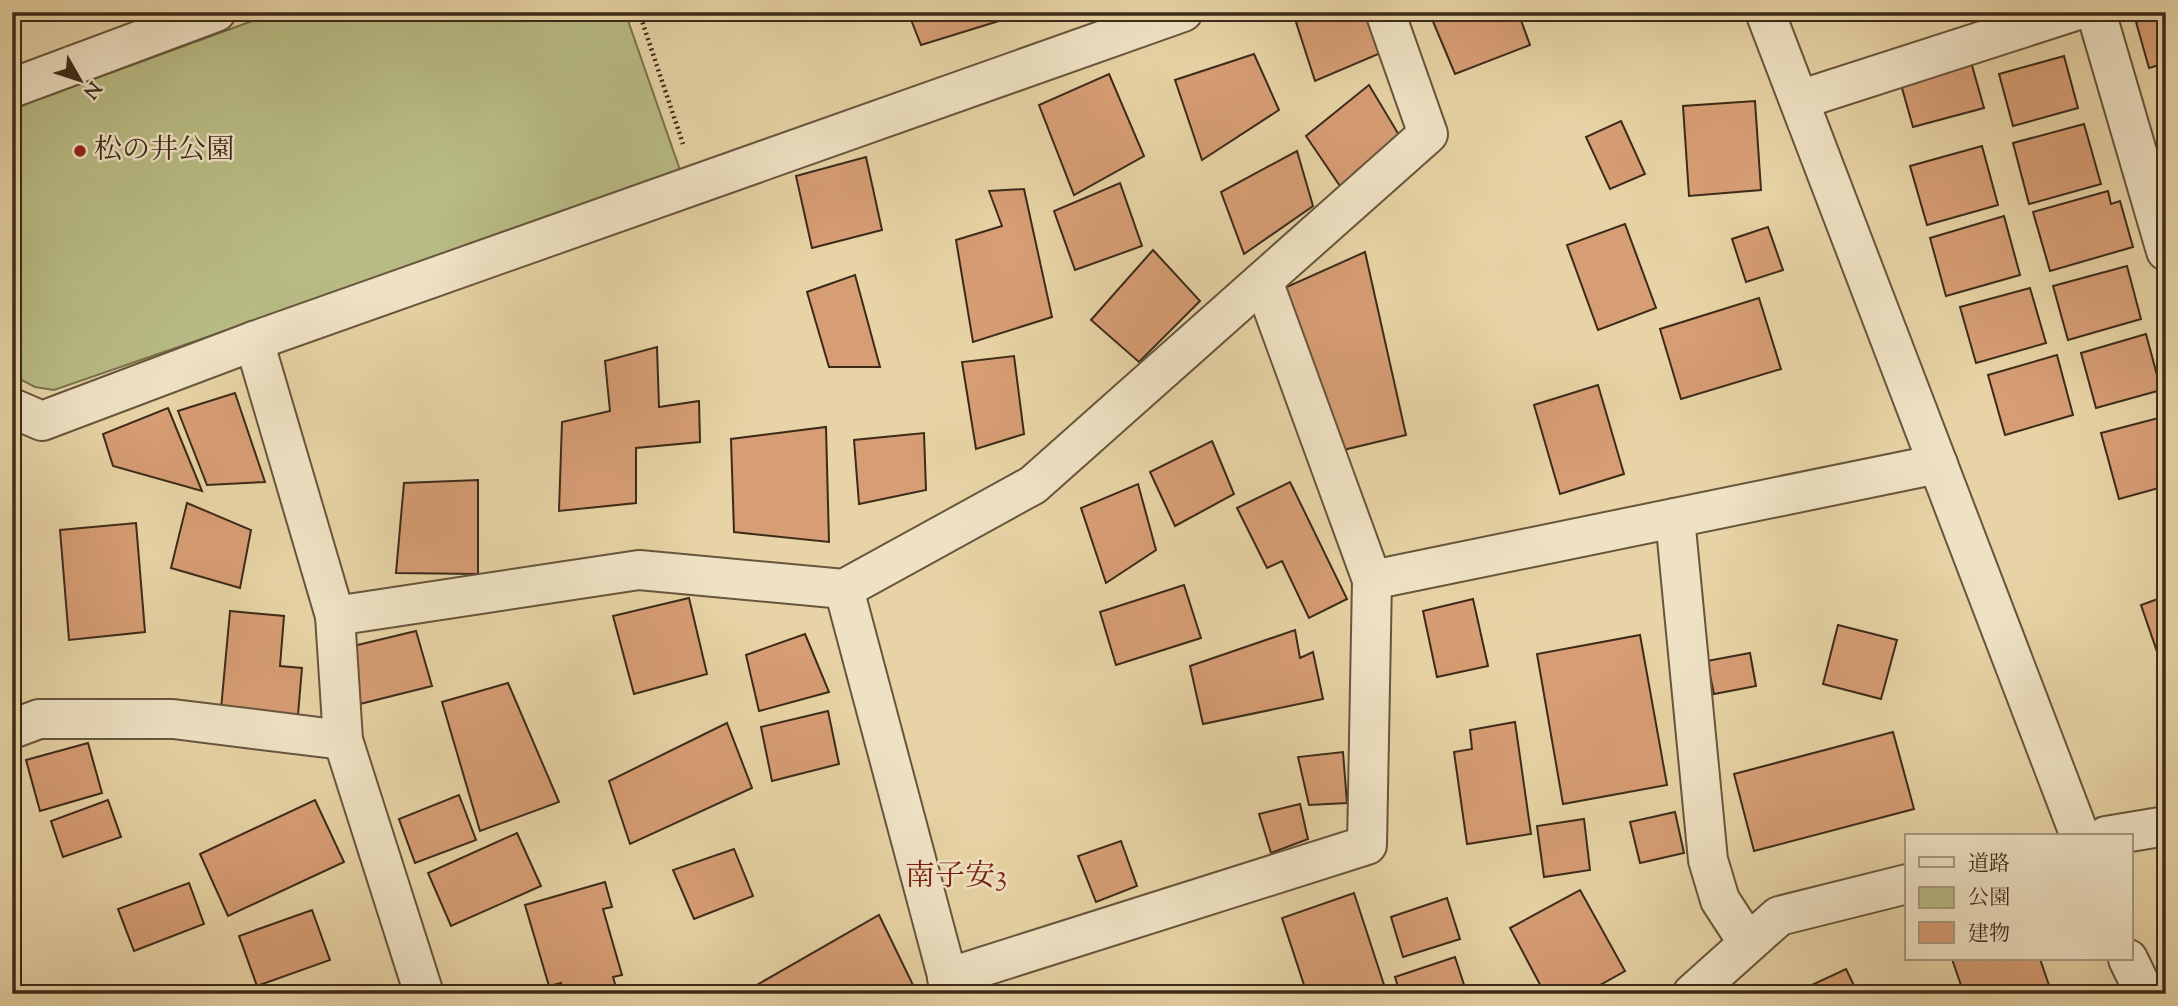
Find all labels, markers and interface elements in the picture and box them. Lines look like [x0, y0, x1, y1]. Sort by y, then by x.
north arrow [46, 46, 116, 116]
text: N [76, 75, 107, 104]
place label: 松の井公園 [94, 131, 234, 171]
marker: 松の井公園 [72, 143, 88, 159]
legend [1905, 834, 2132, 960]
text: 道路 [1968, 850, 2010, 880]
district label: 南子安3 [905, 856, 1007, 899]
text: 公園 [1968, 884, 2010, 914]
text: 建物 [1968, 920, 2010, 950]

